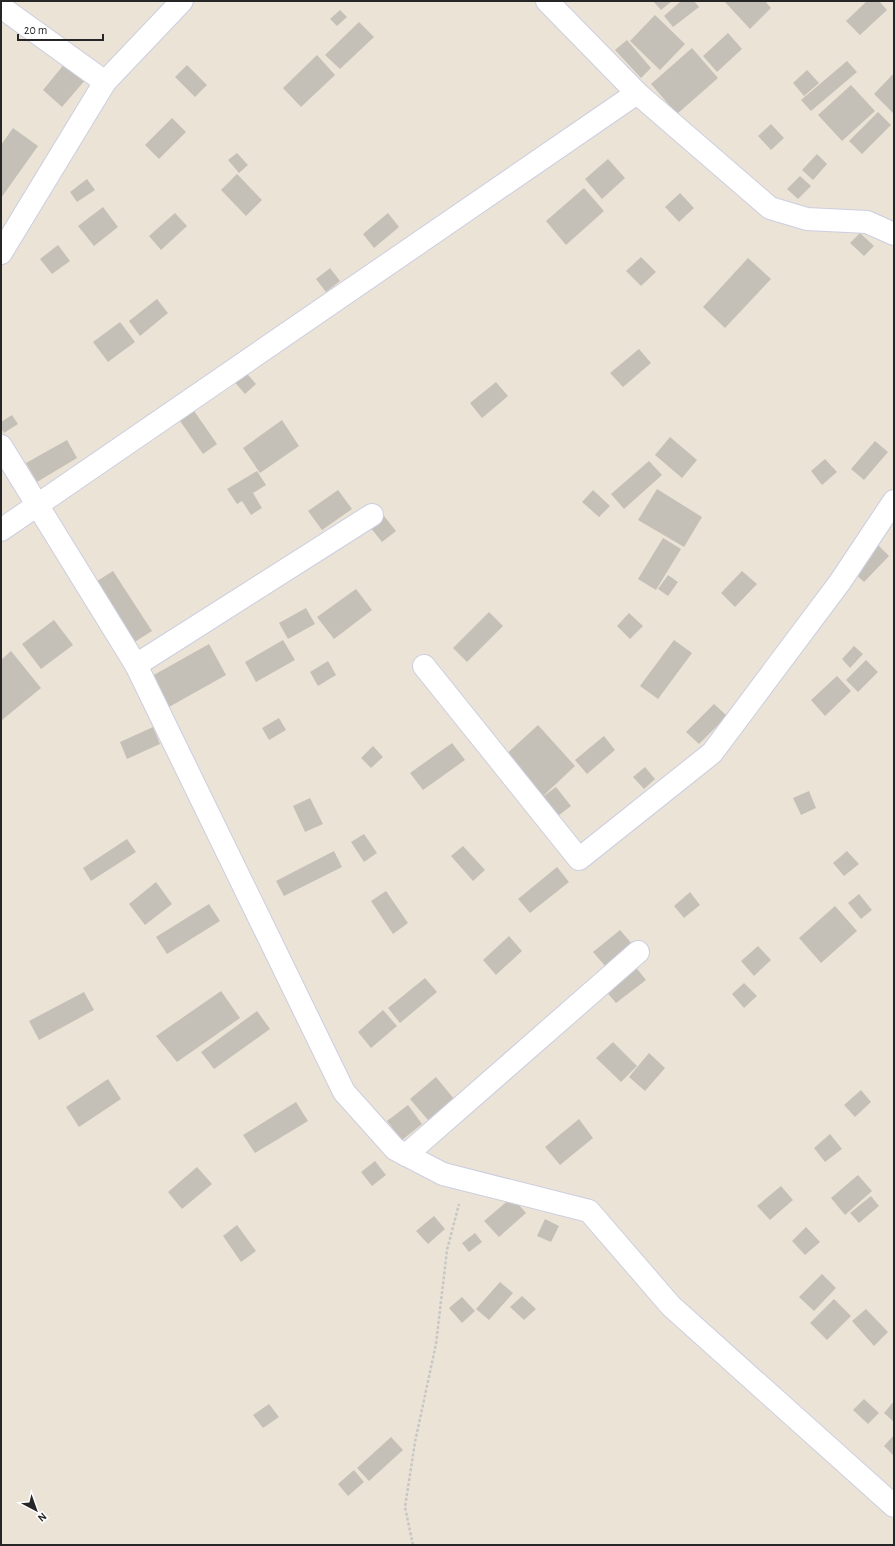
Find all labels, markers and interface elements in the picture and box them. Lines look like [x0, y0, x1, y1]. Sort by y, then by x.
scale bar [18, 16, 103, 42]
text: 20 m [24, 24, 47, 36]
north arrow [16, 1490, 56, 1530]
text: N [36, 1511, 49, 1524]

